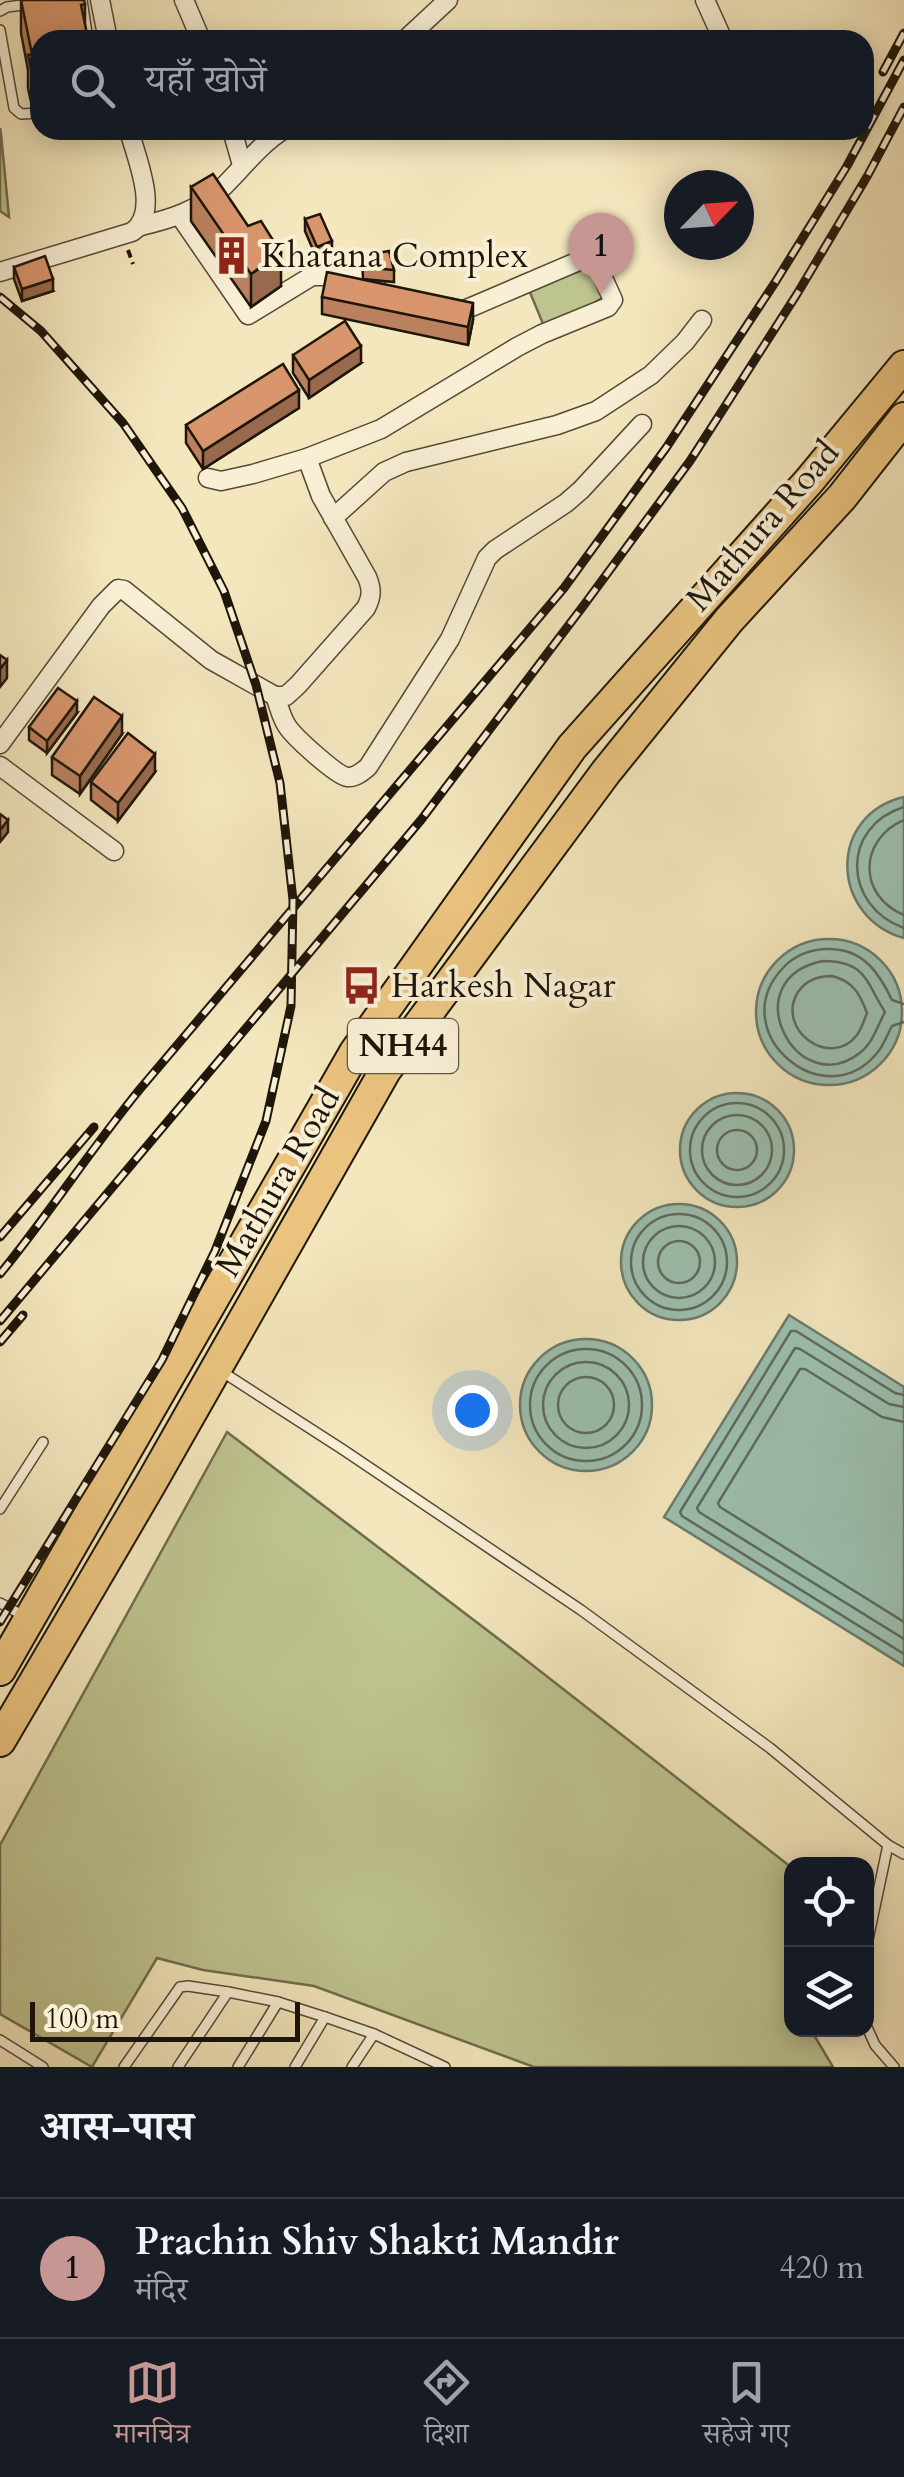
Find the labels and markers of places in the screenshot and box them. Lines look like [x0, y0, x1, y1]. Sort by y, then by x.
pin: 1 [568, 212, 634, 295]
place label: Khatana Complex [261, 232, 528, 280]
building icon: Khatana Complex [210, 235, 252, 277]
place label: Harkesh Nagar [391, 962, 616, 1010]
bus stop icon: Harkesh Nagar [340, 965, 382, 1007]

